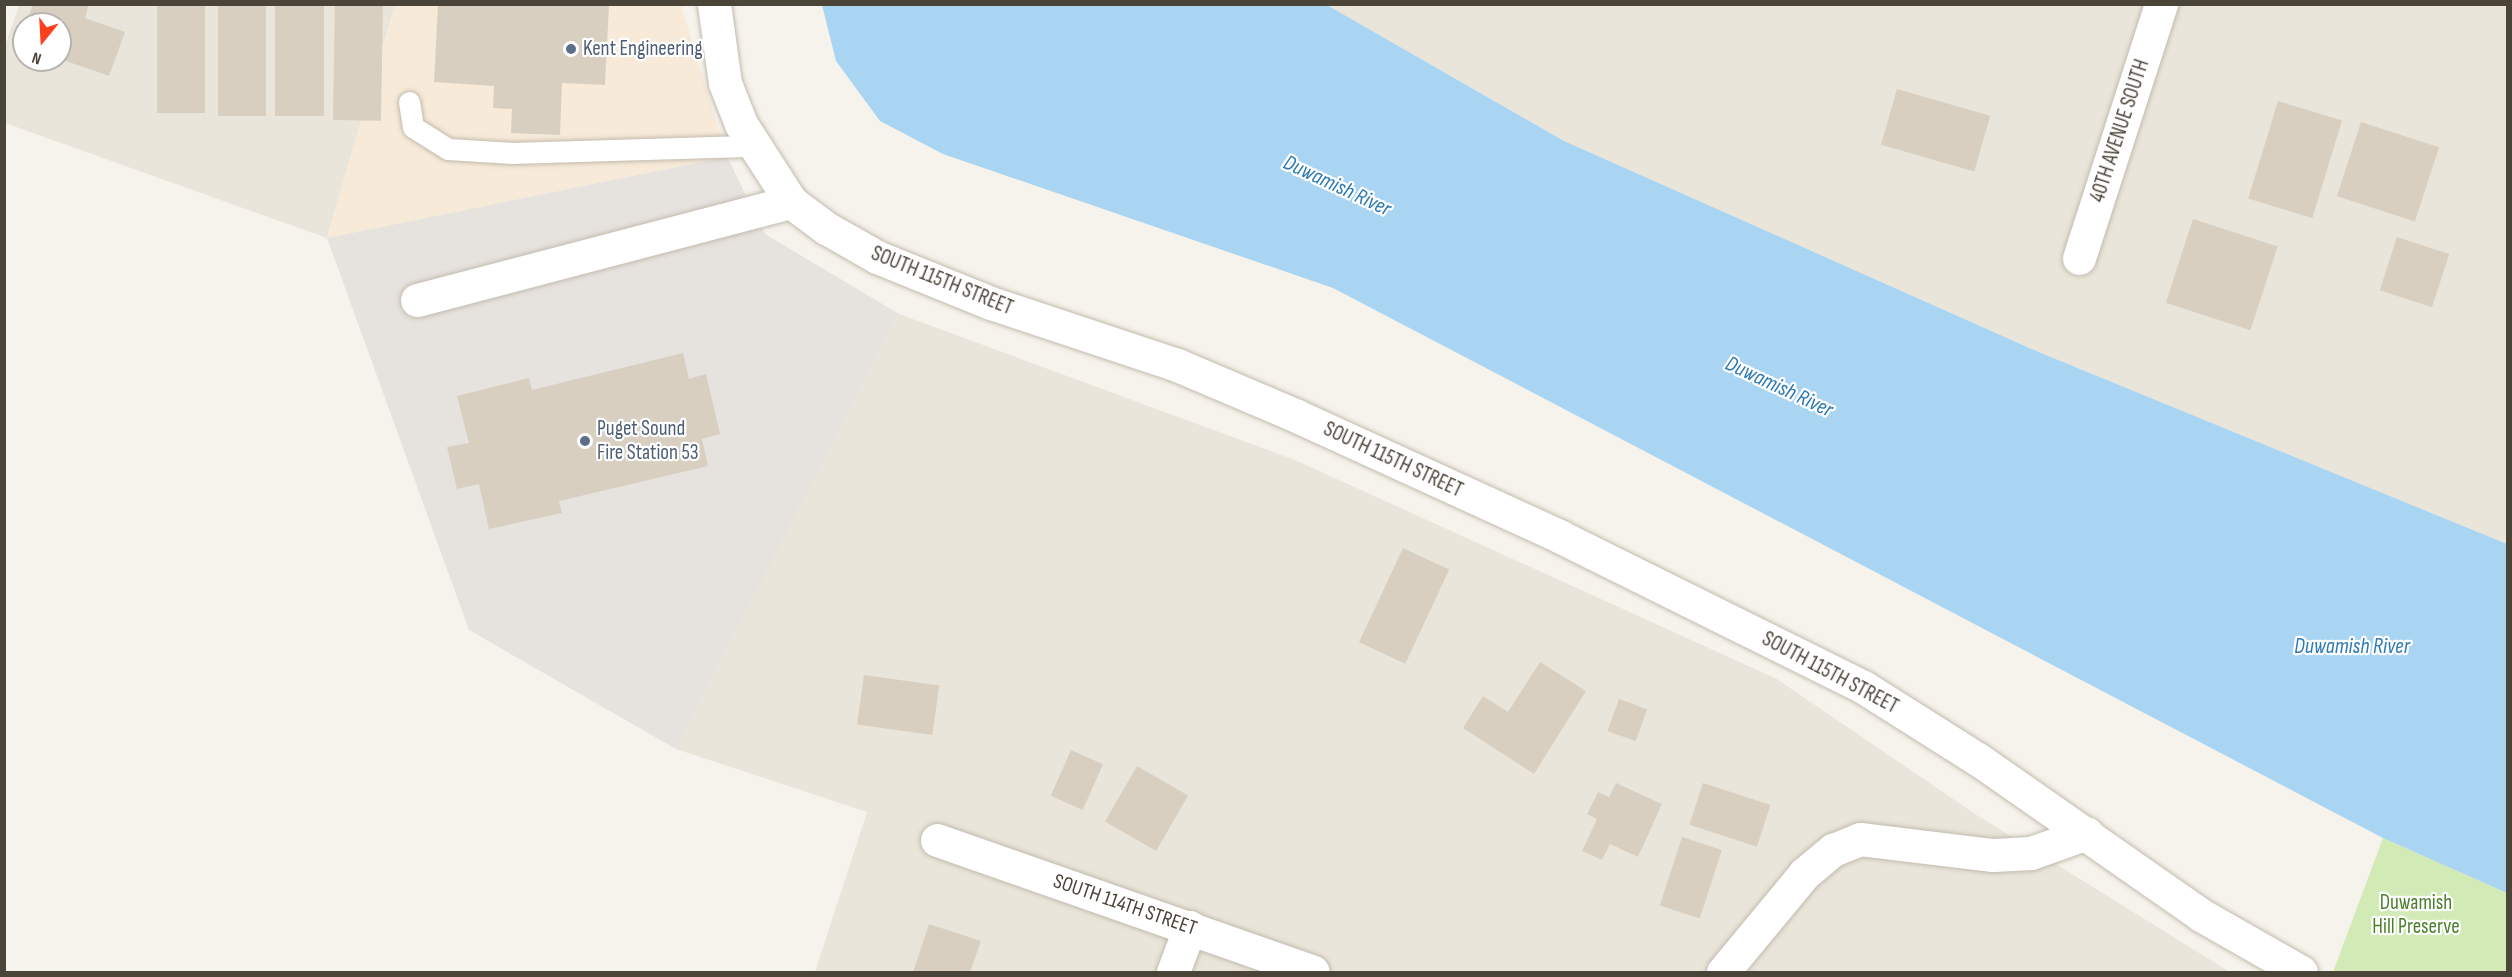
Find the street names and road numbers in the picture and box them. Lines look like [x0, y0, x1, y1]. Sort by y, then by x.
street label: 40TH AVENUE SOUTH [2085, 56, 2155, 206]
street label: SOUTH 115TH STREET [867, 241, 1017, 321]
street label: SOUTH 115TH STREET [1319, 417, 1467, 503]
street label: SOUTH 115TH STREET [1758, 626, 1902, 720]
street label: SOUTH 114TH STREET [1050, 869, 1200, 941]

